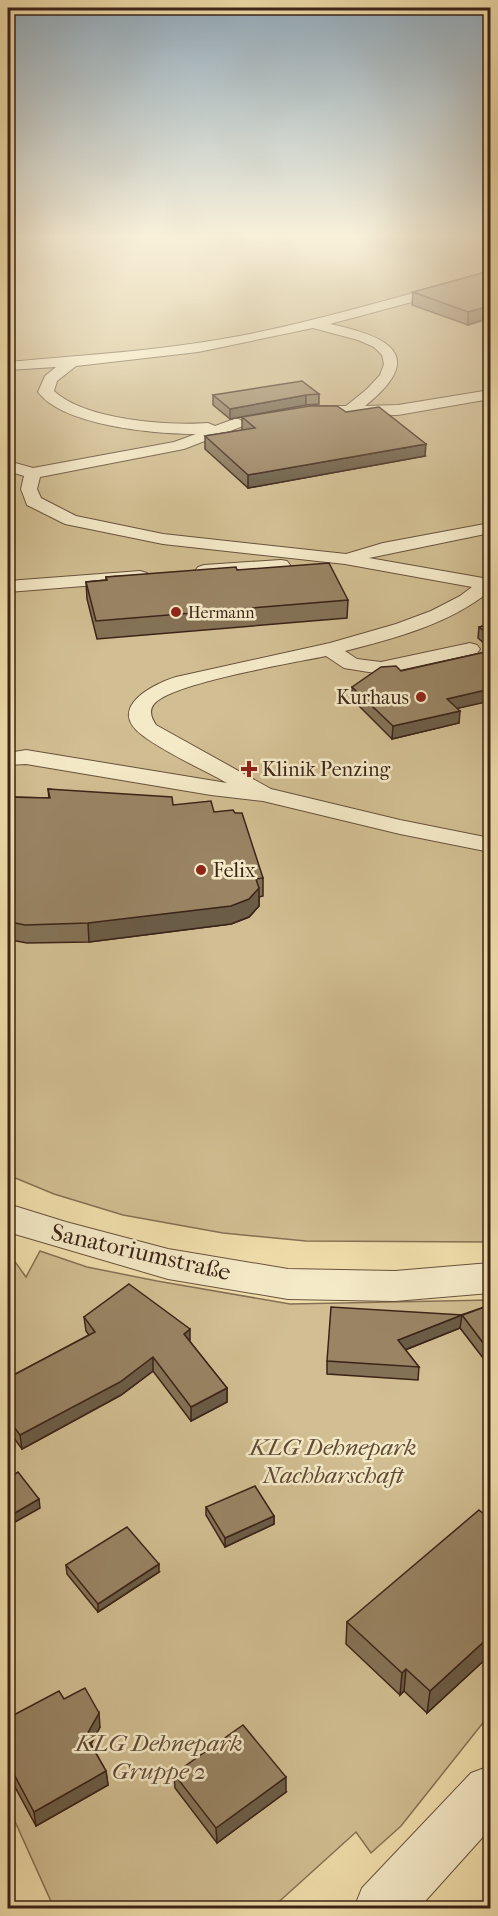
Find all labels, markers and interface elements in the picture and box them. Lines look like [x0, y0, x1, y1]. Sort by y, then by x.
place label: Hermann [188, 603, 255, 622]
marker: Hermann [169, 605, 183, 619]
place label: Kurhaus [336, 686, 409, 709]
marker: Kurhaus [414, 690, 428, 704]
place label: Klinik Penzing [262, 758, 391, 781]
marker: Klinik Penzing [240, 760, 258, 778]
place label: Felix [213, 859, 256, 882]
marker: Felix [194, 863, 208, 877]
street label: Sanatoriumstraße [48, 1218, 234, 1286]
park label: KLG Dehnepark Nachbarschaft [247, 1433, 417, 1489]
park label: KLG Dehnepark Gruppe 2 [73, 1729, 243, 1785]

